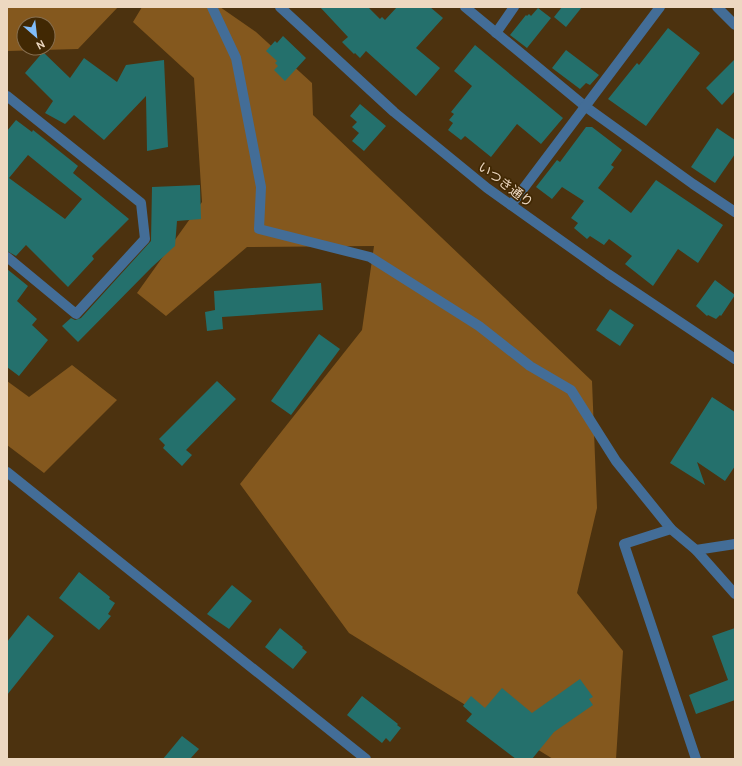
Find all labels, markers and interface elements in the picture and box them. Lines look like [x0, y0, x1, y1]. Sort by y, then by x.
north arrow [16, 16, 56, 56]
text: N [33, 36, 47, 52]
street label: いつき通り [474, 160, 536, 212]

